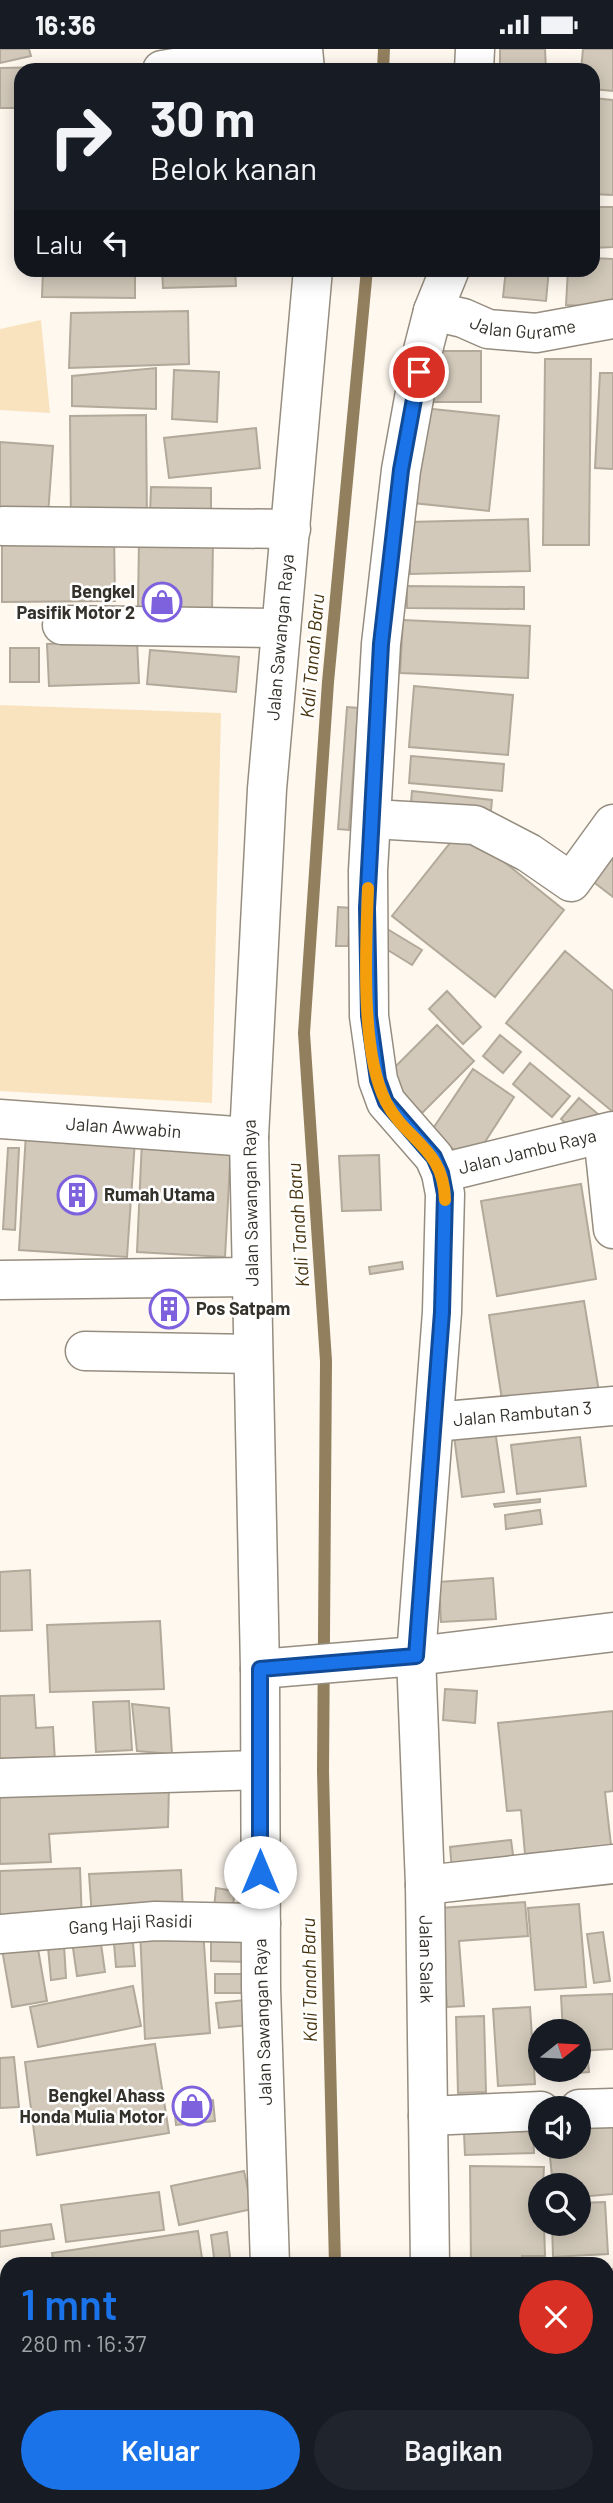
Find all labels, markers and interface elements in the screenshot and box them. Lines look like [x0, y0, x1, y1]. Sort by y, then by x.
text: 16:36 [35, 9, 96, 40]
text: 30 m [150, 88, 255, 147]
icon: right [35, 91, 126, 182]
text: Belok kanan [150, 148, 317, 186]
icon: left [97, 224, 135, 262]
text: Lalu [35, 228, 83, 259]
street label: Jalan Gurame [467, 311, 577, 343]
pin [389, 342, 449, 402]
icon: arrive [400, 353, 438, 391]
street label: Jalan Sawangan Raya [261, 553, 298, 721]
place label: Bengkel Pasifik Motor 2 [17, 580, 135, 623]
shop icon: Bengkel Pasifik Motor 2 [141, 581, 183, 623]
water label: Kali Tanah Baru [295, 593, 328, 719]
street label: Jalan Awwabin [65, 1112, 182, 1142]
street label: Jalan Sawangan Raya [238, 1119, 262, 1287]
street label: Jalan Jambu Raya [456, 1123, 598, 1178]
water label: Kali Tanah Baru [282, 1162, 313, 1288]
building icon: Rumah Utama [56, 1174, 98, 1216]
place label: Rumah Utama [104, 1183, 215, 1205]
building icon: Pos Satpam [148, 1288, 190, 1330]
place label: Pos Satpam [196, 1297, 290, 1319]
street label: Jalan Rambutan 3 [452, 1396, 593, 1430]
position arrow [223, 1835, 297, 1909]
street label: Gang Haji Rasidi [67, 1909, 193, 1938]
street label: Jalan Salak [415, 1915, 439, 2004]
water label: Kali Tanah Baru [296, 1917, 321, 2043]
street label: Jalan Sawangan Raya [248, 1938, 276, 2106]
north arrow [528, 2019, 592, 2083]
map controls [528, 2019, 591, 2236]
place label: Bengkel Ahass Honda Mulia Motor [20, 2084, 165, 2127]
shop icon: Bengkel Ahass Honda Mulia Motor [171, 2085, 213, 2127]
button: sound [528, 2096, 591, 2159]
button: search [528, 2173, 591, 2236]
text: 1 mnt [21, 2278, 118, 2328]
button: close [519, 2280, 593, 2354]
text: 280 m · 16:37 [21, 2329, 146, 2357]
button: Keluar [21, 2410, 300, 2490]
button: Bagikan [314, 2410, 593, 2490]

